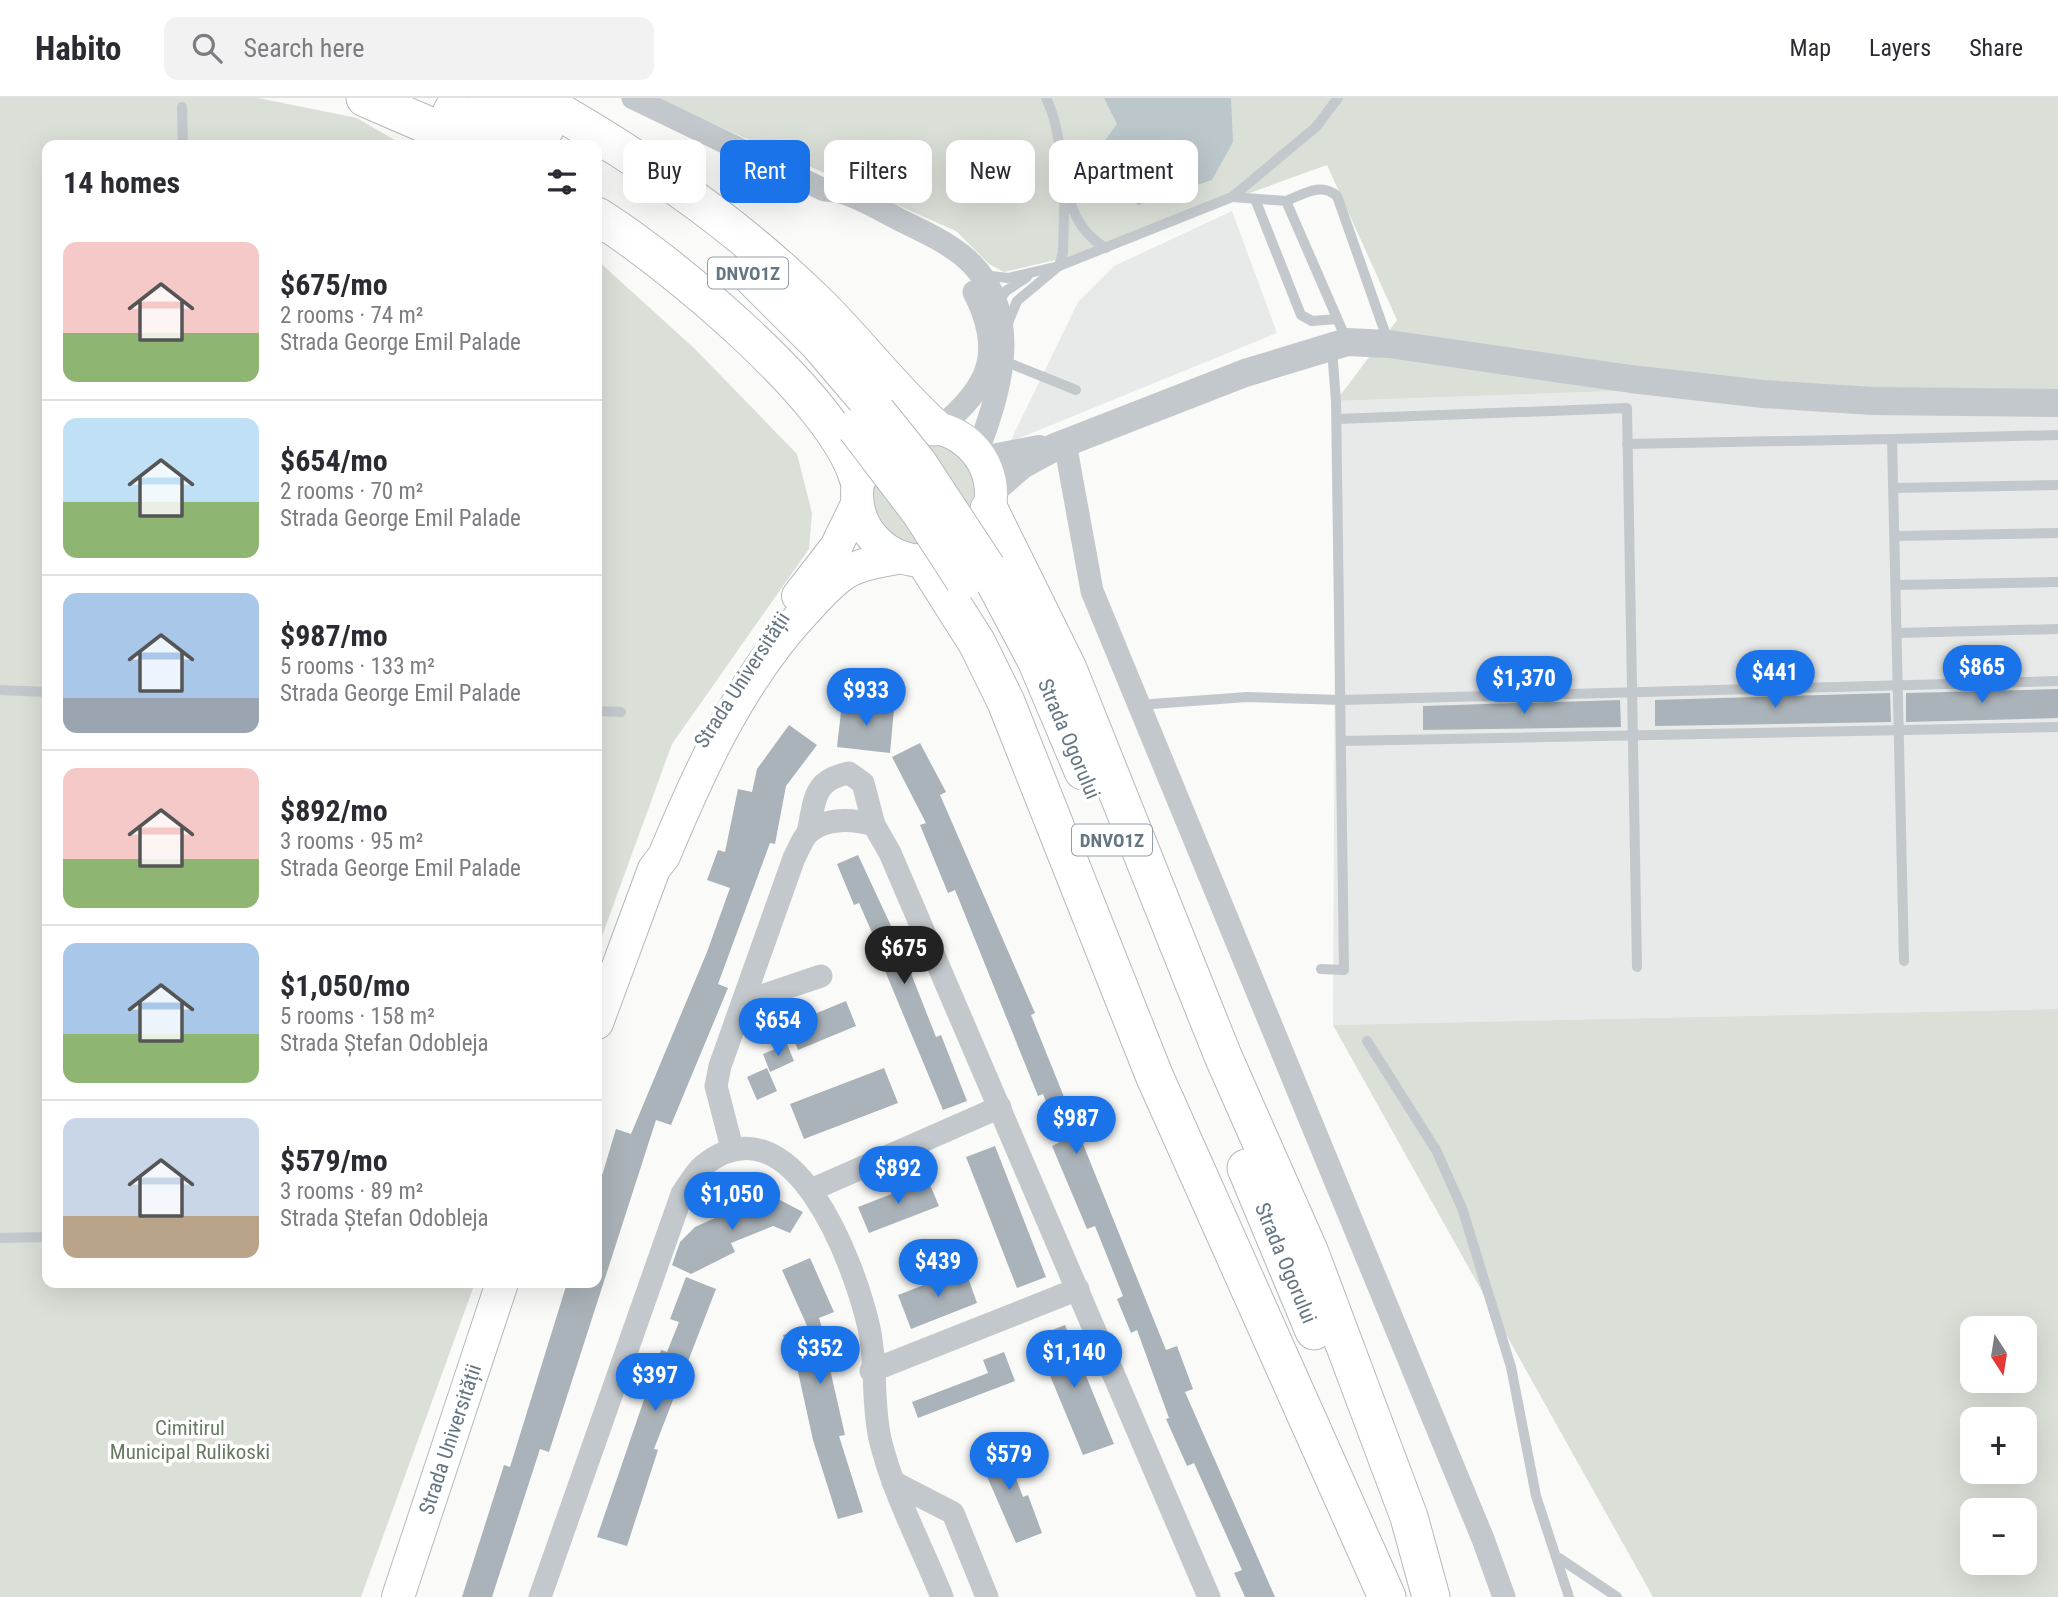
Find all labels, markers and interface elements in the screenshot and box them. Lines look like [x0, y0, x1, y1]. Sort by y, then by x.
search box [164, 17, 654, 80]
text: Habito [35, 29, 122, 68]
icon: search [188, 29, 226, 67]
text: Search here [244, 33, 364, 63]
text: Map [1790, 34, 1831, 62]
text: Layers [1869, 34, 1931, 62]
text: Share [1969, 34, 2023, 62]
chip: Buy [623, 140, 706, 203]
chip: Rent [720, 140, 810, 203]
chip: Filters [824, 140, 932, 203]
chip: New [946, 140, 1035, 203]
chip: Apartment [1049, 140, 1198, 203]
icon: filters [543, 163, 581, 201]
text: 14 homes [63, 165, 180, 200]
road number: DNVO1Z [708, 258, 788, 288]
text: $675/mo [280, 267, 388, 302]
icon: home [119, 270, 203, 354]
text: 2 rooms · 74 m² [280, 302, 423, 329]
text: Strada George Emil Palade [280, 329, 521, 356]
text: $654/mo [280, 443, 388, 478]
icon: home [119, 446, 203, 530]
text: 2 rooms · 70 m² [280, 478, 423, 505]
text: Strada George Emil Palade [280, 505, 521, 532]
street label: Strada Universității [689, 608, 796, 753]
text: $987/mo [280, 618, 388, 653]
icon: home [119, 621, 203, 705]
pin: $865 [1941, 646, 2023, 705]
pin: $441 [1734, 650, 1816, 710]
text: 5 rooms · 133 m² [280, 653, 435, 680]
text: $865 [1959, 654, 2005, 681]
pin: $1,370 [1467, 656, 1581, 716]
text: $441 [1752, 659, 1798, 686]
text: $1,370 [1492, 665, 1556, 692]
pin: $933 [825, 668, 907, 728]
street label: Strada Ogorului [1033, 675, 1105, 803]
text: $933 [843, 677, 889, 704]
text: Strada George Emil Palade [280, 680, 521, 707]
text: $892/mo [280, 793, 388, 828]
icon: home [119, 796, 203, 880]
road number: DNVO1Z [1072, 824, 1152, 856]
text: 3 rooms · 95 m² [280, 828, 423, 855]
text: Strada George Emil Palade [280, 855, 521, 882]
pin: $675 [863, 926, 945, 986]
text: $675 [881, 935, 927, 962]
text: $1,050/mo [280, 968, 410, 1003]
icon: home [119, 971, 203, 1055]
pin: $654 [737, 998, 819, 1058]
text: 5 rooms · 158 m² [280, 1003, 435, 1030]
text: $654 [755, 1007, 801, 1034]
text: Strada Ștefan Odobleja [280, 1030, 489, 1057]
pin: $987 [1035, 1096, 1117, 1156]
text: $987 [1053, 1105, 1099, 1132]
text: $579/mo [280, 1143, 388, 1178]
icon: home [119, 1146, 203, 1230]
pin: $892 [857, 1146, 939, 1206]
text: $892 [875, 1155, 921, 1182]
pin: $1,050 [675, 1172, 789, 1232]
text: 3 rooms · 89 m² [280, 1178, 423, 1205]
text: $1,050 [700, 1181, 764, 1208]
street label: Strada Ogorului [1250, 1199, 1321, 1327]
text: Strada Ștefan Odobleja [280, 1205, 489, 1232]
pin: $439 [897, 1240, 979, 1299]
text: $439 [915, 1248, 961, 1275]
north arrow [1960, 1316, 2037, 1393]
map controls [1960, 1316, 2037, 1575]
pin: $352 [779, 1326, 861, 1386]
pin: $1,140 [1017, 1330, 1131, 1390]
text: $352 [797, 1335, 843, 1362]
text: $1,140 [1042, 1339, 1106, 1366]
pin: $397 [614, 1354, 696, 1413]
street label: Strada Universității [414, 1361, 486, 1518]
text: $397 [632, 1362, 678, 1389]
button: + [1960, 1407, 2037, 1484]
park label: Cimitirul Municipal Rulikoski [110, 1416, 270, 1464]
pin: $579 [968, 1432, 1050, 1492]
text: $579 [986, 1441, 1032, 1468]
button: − [1960, 1498, 2037, 1575]

